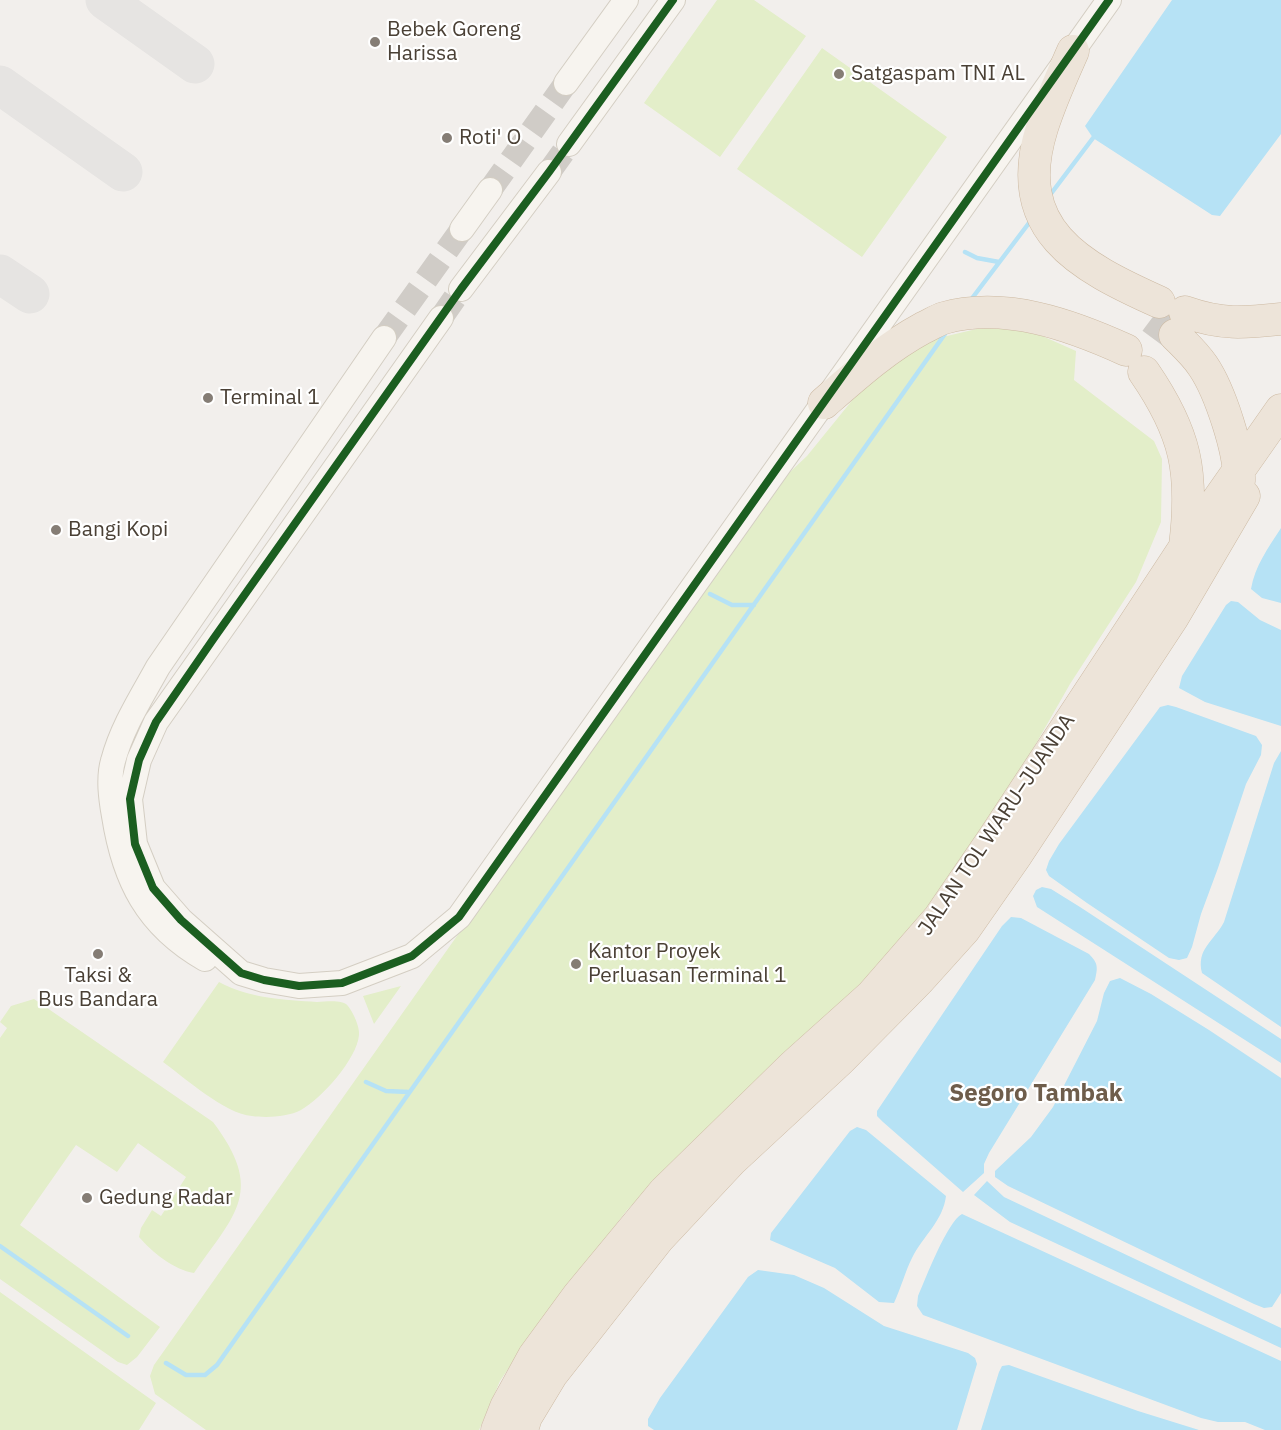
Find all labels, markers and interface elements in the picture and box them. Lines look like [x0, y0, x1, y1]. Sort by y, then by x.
place label: Bebek Goreng Harissa [387, 17, 520, 67]
marker: Bebek Goreng Harissa [368, 35, 382, 49]
place label: Satgaspam TNI AL [851, 61, 1025, 87]
marker: Satgaspam TNI AL [832, 67, 846, 81]
place label: Roti' O [459, 125, 521, 151]
marker: Roti' O [440, 131, 454, 145]
place label: Terminal 1 [220, 385, 320, 411]
marker: Terminal 1 [201, 391, 215, 405]
place label: Bangi Kopi [68, 517, 168, 543]
marker: Bangi Kopi [49, 523, 63, 537]
street label: JALAN TOL WARU–JUANDA [913, 709, 1081, 941]
place label: Kantor Proyek Perluasan Terminal 1 [588, 939, 787, 989]
marker: Taksi & Bus Bandara [91, 947, 105, 961]
marker: Kantor Proyek Perluasan Terminal 1 [569, 957, 583, 971]
place label: Taksi & Bus Bandara [38, 963, 158, 1013]
district label: Segoro Tambak [949, 1080, 1123, 1108]
place label: Gedung Radar [99, 1185, 233, 1211]
marker: Gedung Radar [80, 1191, 94, 1205]

